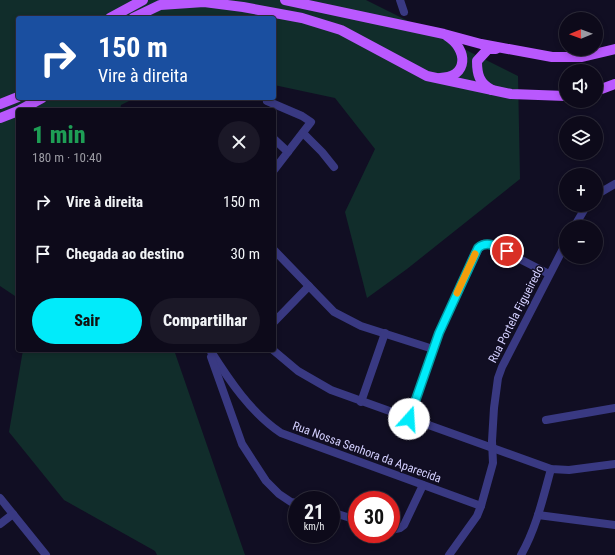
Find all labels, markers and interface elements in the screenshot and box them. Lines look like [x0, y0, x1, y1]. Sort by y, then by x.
north arrow [559, 12, 603, 56]
map controls [559, 12, 603, 264]
text: 150 m [98, 31, 168, 64]
icon: right [32, 32, 84, 84]
button: sound [559, 64, 603, 108]
text: Vire à direita [98, 65, 188, 86]
button: layers [559, 116, 603, 160]
text: 1 min [32, 121, 86, 149]
button: close [218, 121, 260, 163]
text: 180 m · 10:40 [32, 150, 102, 165]
button: + [559, 168, 603, 212]
icon: right [32, 191, 54, 213]
text: Vire à direita [66, 193, 143, 211]
text: 150 m [223, 193, 260, 211]
button: − [559, 220, 603, 264]
pin [490, 234, 524, 268]
icon: arrive [496, 240, 518, 262]
icon: arrive [32, 243, 54, 265]
text: Chegada ao destino [66, 245, 184, 263]
text: 30 m [230, 245, 260, 263]
street label: Rua Portela Figueiredo [485, 263, 547, 365]
button: Sair [32, 298, 142, 344]
button: Compartilhar [150, 298, 260, 344]
position arrow [388, 398, 430, 440]
street label: Rua Nossa Senhora da Aparecida [291, 419, 443, 486]
speed limit sign: 30 [348, 491, 400, 543]
text: 21 [304, 500, 324, 524]
text: km/h [304, 521, 324, 532]

